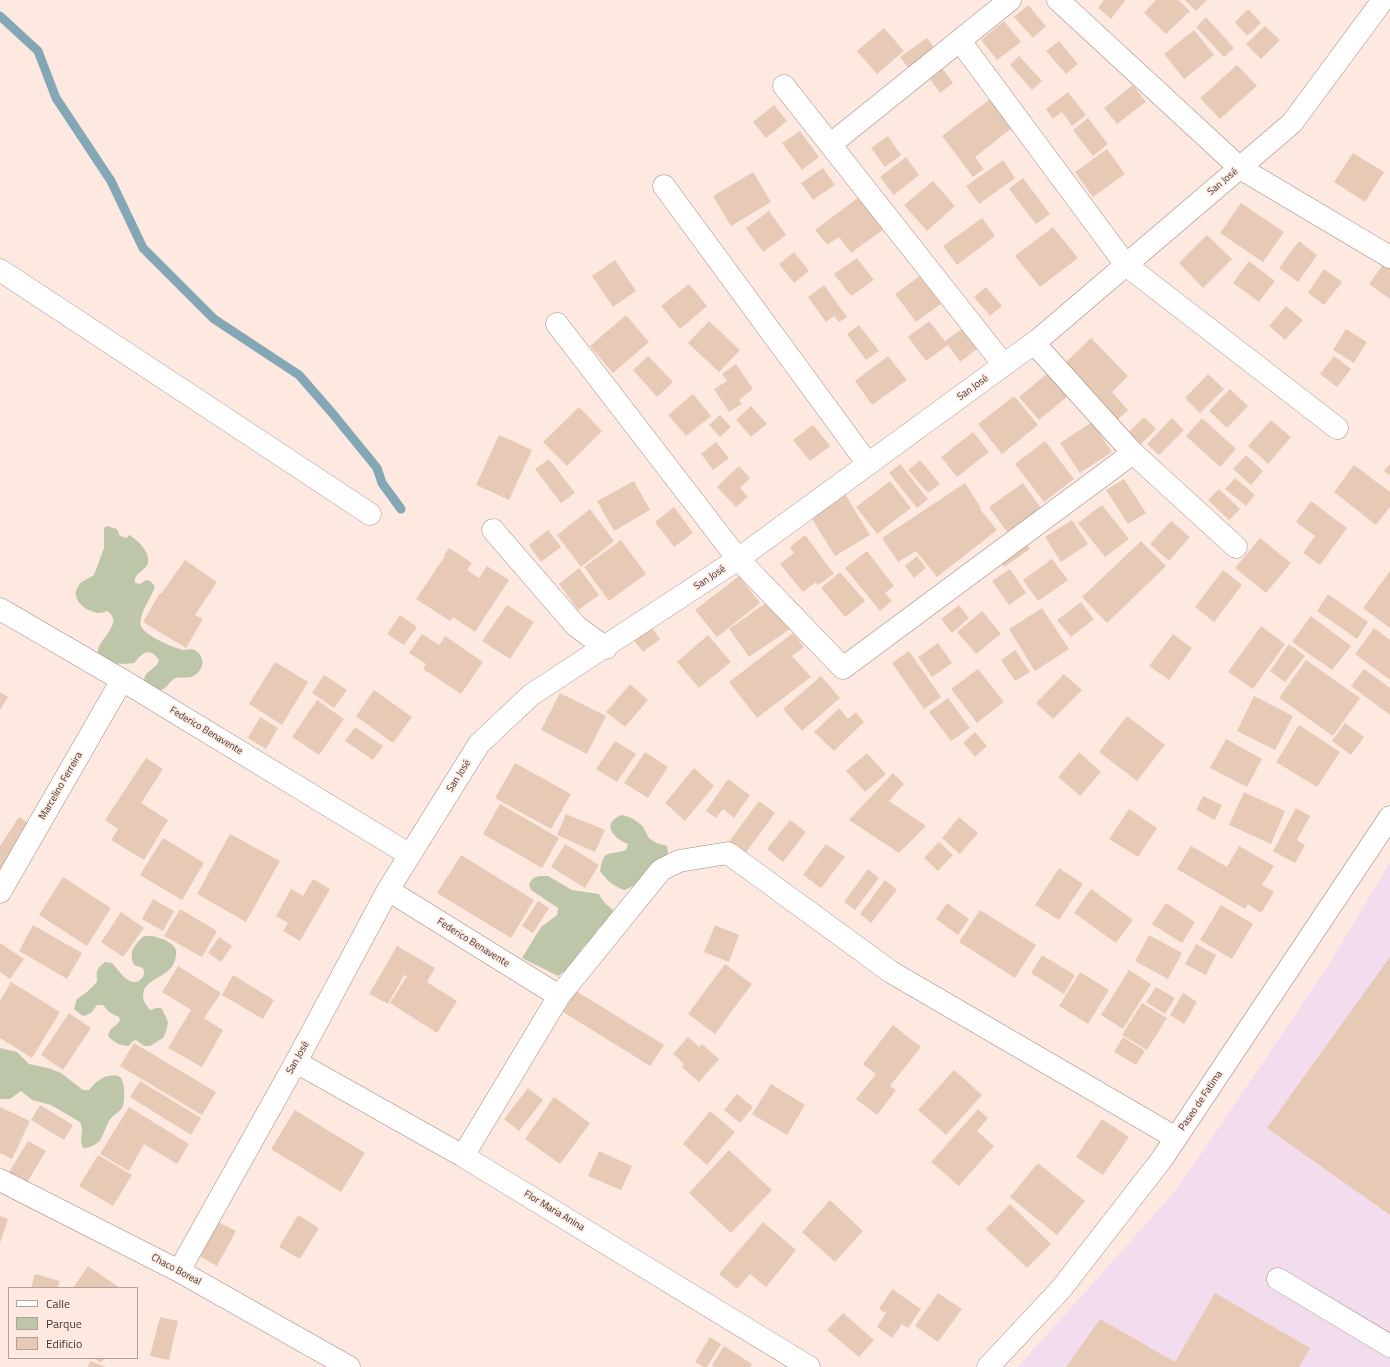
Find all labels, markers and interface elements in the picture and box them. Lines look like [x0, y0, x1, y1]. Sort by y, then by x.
street label: San José [1205, 166, 1241, 198]
street label: San José [955, 373, 991, 403]
street label: San José [692, 563, 728, 593]
street label: Federico Benavente [167, 704, 245, 758]
street label: Marcelino Ferreira [37, 750, 85, 822]
street label: San José [444, 758, 474, 794]
street label: Federico Benavente [435, 916, 511, 970]
street label: San José [284, 1039, 312, 1077]
street label: Paseo de Fatima [1177, 1069, 1225, 1133]
street label: Flor Maria Anina [521, 1188, 587, 1234]
street label: Chaco Boreal [149, 1252, 203, 1288]
legend [8, 1287, 138, 1359]
text: Calle [46, 1294, 70, 1313]
text: Parque [46, 1314, 82, 1333]
text: Edificio [46, 1334, 82, 1353]

